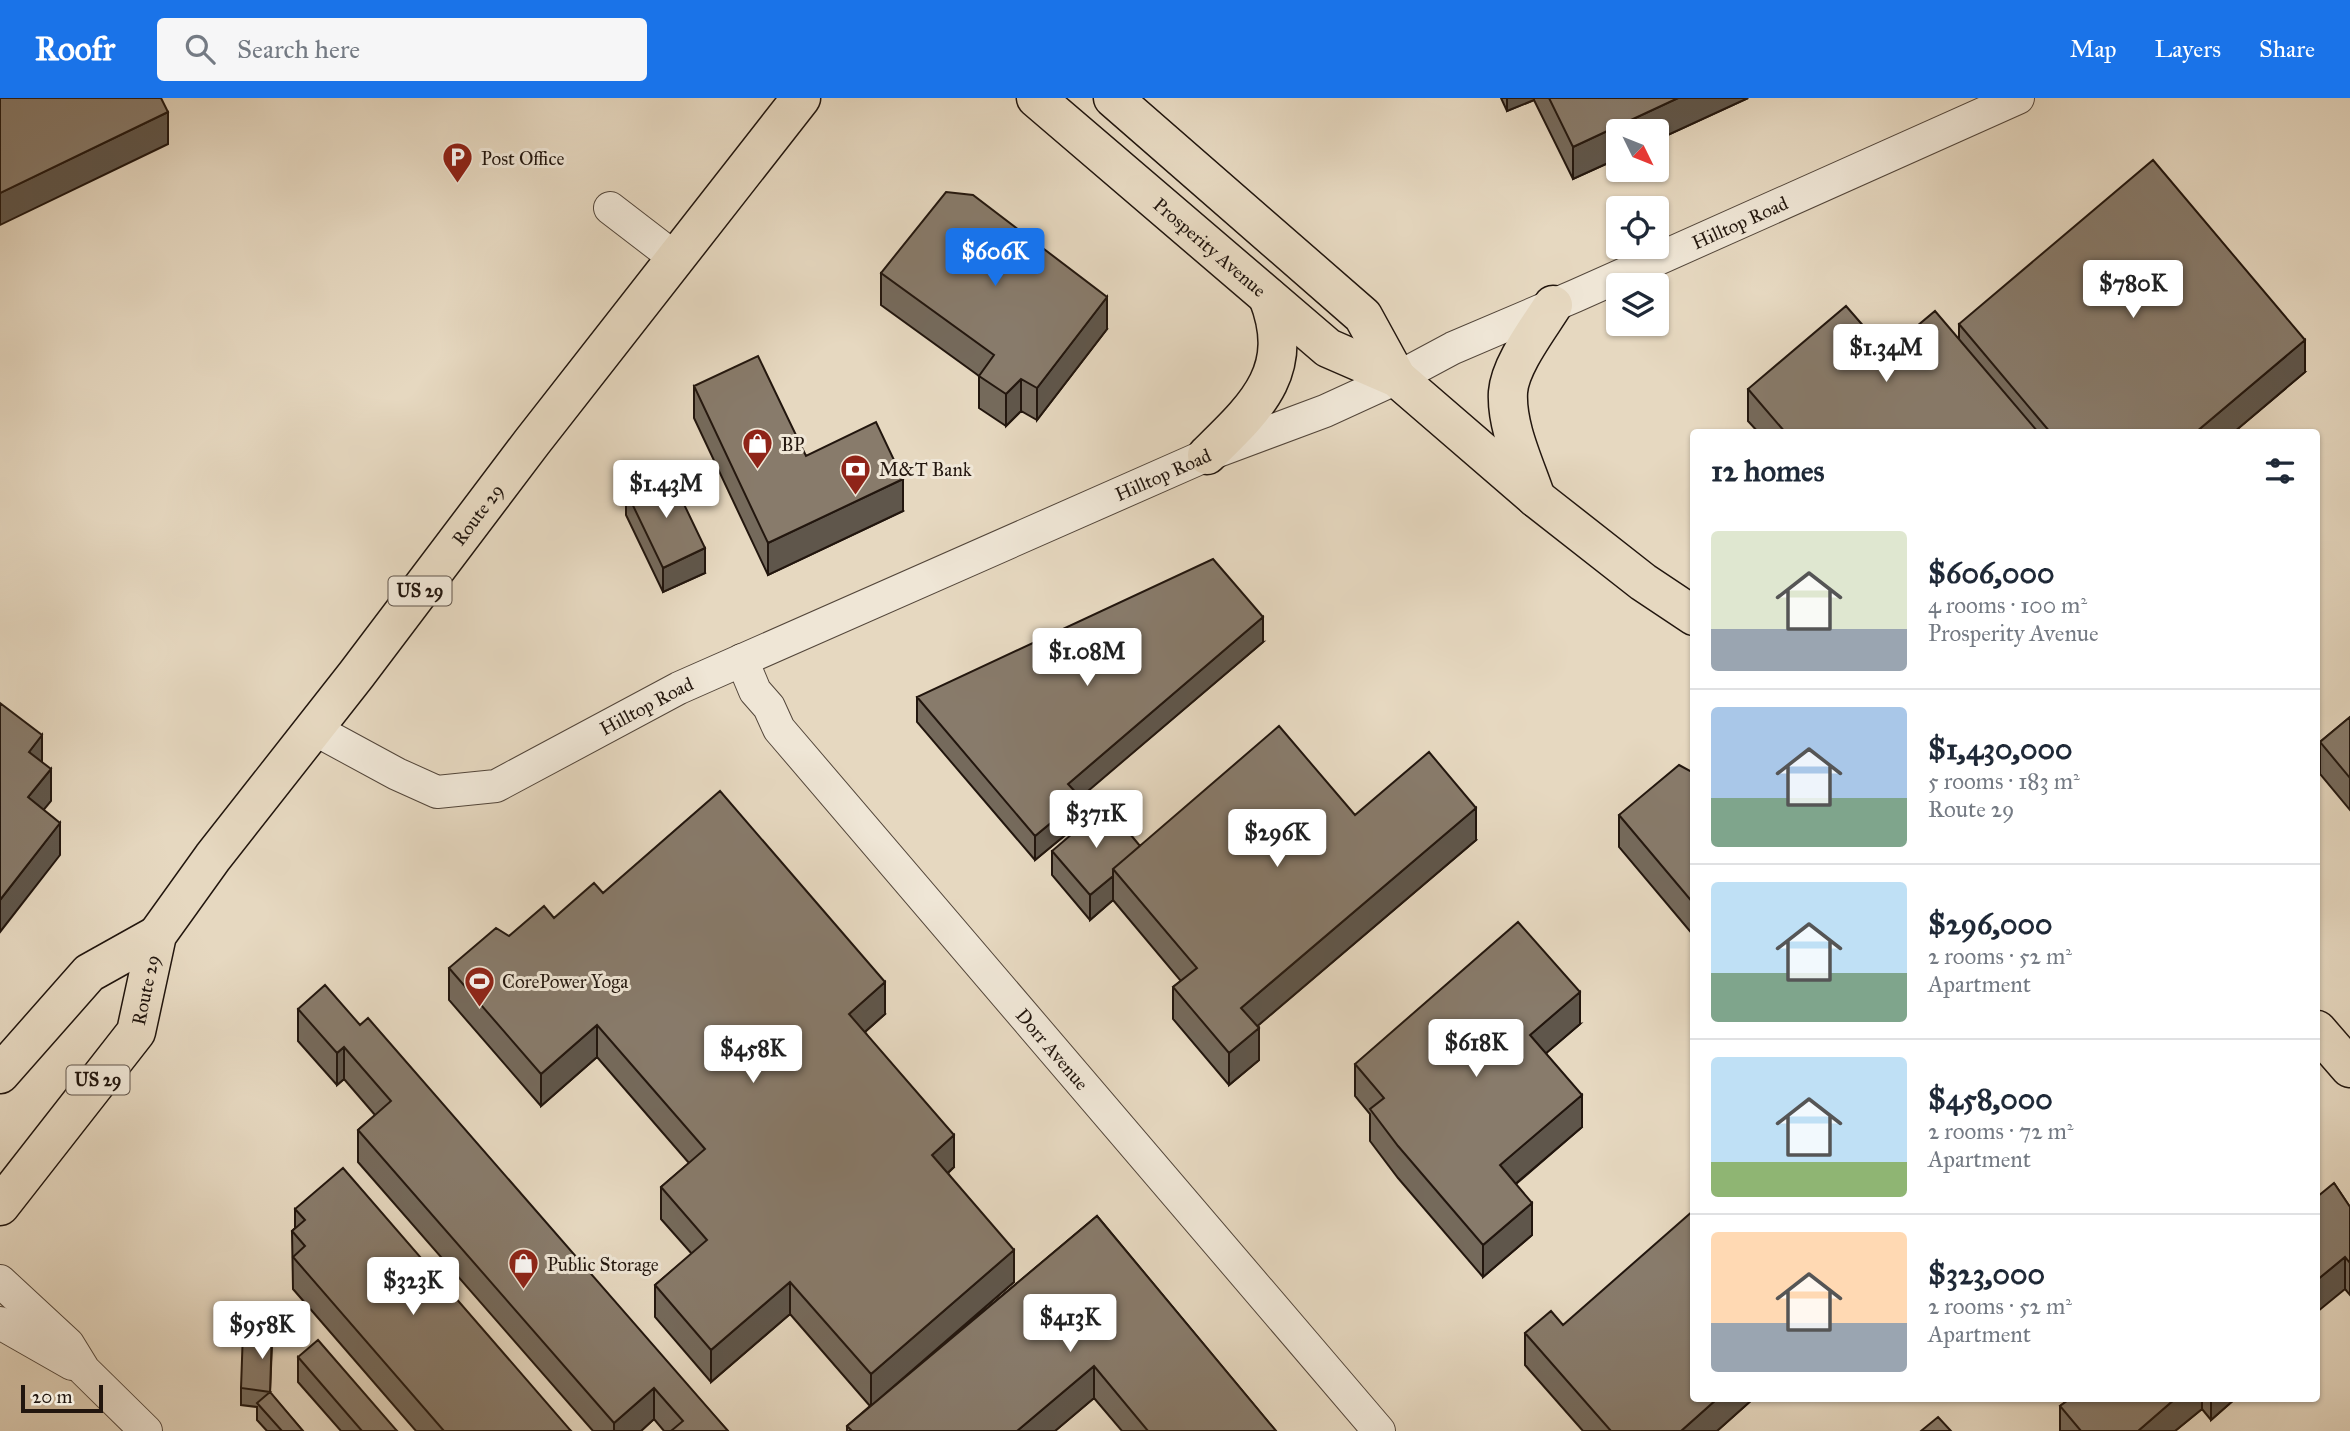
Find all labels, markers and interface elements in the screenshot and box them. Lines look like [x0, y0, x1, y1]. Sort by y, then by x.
search box [157, 18, 647, 81]
text: Roofr [35, 29, 115, 69]
icon: search [181, 30, 219, 68]
text: Search here [237, 33, 360, 65]
text: Map [2070, 34, 2117, 64]
text: Layers [2155, 34, 2221, 64]
text: Share [2259, 34, 2315, 64]
north arrow [1606, 119, 1670, 182]
map controls [1606, 119, 1669, 336]
parking icon: Post Office [441, 141, 475, 185]
place label: Post Office [481, 147, 564, 170]
street label: Hilltop Road [1688, 191, 1792, 254]
street label: Prosperity Avenue [1149, 193, 1271, 302]
button: locate [1606, 196, 1669, 259]
pin: $606K [946, 228, 1044, 288]
text: $606K [961, 237, 1029, 265]
pin: $780K [2084, 260, 2182, 320]
text: $780K [2099, 269, 2167, 297]
button: layers [1606, 273, 1669, 336]
pin: $1.34M [1829, 324, 1943, 384]
text: $1.34M [1849, 333, 1923, 361]
shop icon: BP [741, 427, 775, 471]
place label: BP [781, 433, 804, 456]
street label: Hilltop Road [1111, 444, 1215, 506]
bank icon: M&T Bank [839, 452, 873, 496]
icon: filters [2261, 452, 2299, 490]
text: 12 homes [1711, 453, 1824, 489]
place label: M&T Bank [879, 458, 972, 481]
pin: $1.43M [609, 460, 723, 520]
text: $1.43M [629, 469, 703, 497]
street label: Route 29 [447, 479, 509, 550]
text: $606,000 [1928, 555, 2054, 591]
icon: home [1767, 559, 1851, 643]
road number: US 29 [388, 576, 452, 606]
text: 4 rooms · 100 m² [1928, 591, 2087, 619]
text: Prosperity Avenue [1928, 619, 2099, 647]
pin: $1.08M [1030, 628, 1144, 688]
text: $1.08M [1049, 637, 1126, 665]
street label: Hilltop Road [596, 672, 697, 740]
text: $1,430,000 [1928, 731, 2072, 767]
icon: home [1767, 735, 1851, 819]
text: 5 rooms · 183 m² [1928, 767, 2080, 795]
pin: $371K [1047, 790, 1145, 850]
text: Route 29 [1928, 795, 2014, 823]
text: $371K [1066, 799, 1126, 827]
pin: $296K [1228, 810, 1326, 869]
text: $296K [1244, 818, 1310, 846]
text: $296,000 [1928, 906, 2052, 942]
icon: home [1767, 910, 1851, 994]
text: 2 rooms · 52 m² [1928, 942, 2072, 970]
street label: Route 29 [127, 953, 164, 1027]
sports icon: CorePower Yoga [462, 964, 496, 1008]
place label: CorePower Yoga [502, 970, 629, 994]
text: Apartment [1928, 970, 2031, 998]
street label: Dorr Avenue [1011, 1004, 1093, 1095]
pin: $618K [1427, 1020, 1525, 1079]
pin: $458K [704, 1026, 802, 1085]
text: $618K [1444, 1028, 1508, 1056]
text: $458K [720, 1034, 786, 1062]
road number: US 29 [66, 1065, 130, 1094]
text: $458,000 [1928, 1081, 2053, 1117]
icon: home [1767, 1085, 1851, 1169]
text: 2 rooms · 72 m² [1928, 1117, 2073, 1145]
text: Apartment [1928, 1145, 2031, 1173]
shop icon: Public Storage [507, 1247, 541, 1291]
place label: Public Storage [547, 1253, 659, 1277]
text: $323,000 [1928, 1256, 2045, 1292]
pin: $323K [364, 1258, 462, 1317]
icon: home [1767, 1260, 1851, 1344]
text: $323K [383, 1266, 443, 1294]
text: 2 rooms · 52 m² [1928, 1292, 2072, 1320]
pin: $413K [1021, 1294, 1119, 1354]
pin: $958K [213, 1302, 311, 1361]
text: $413K [1039, 1303, 1101, 1331]
text: $958K [229, 1310, 295, 1338]
text: Apartment [1928, 1320, 2031, 1348]
scale bar [21, 1382, 103, 1414]
text: 20 m [32, 1385, 73, 1408]

